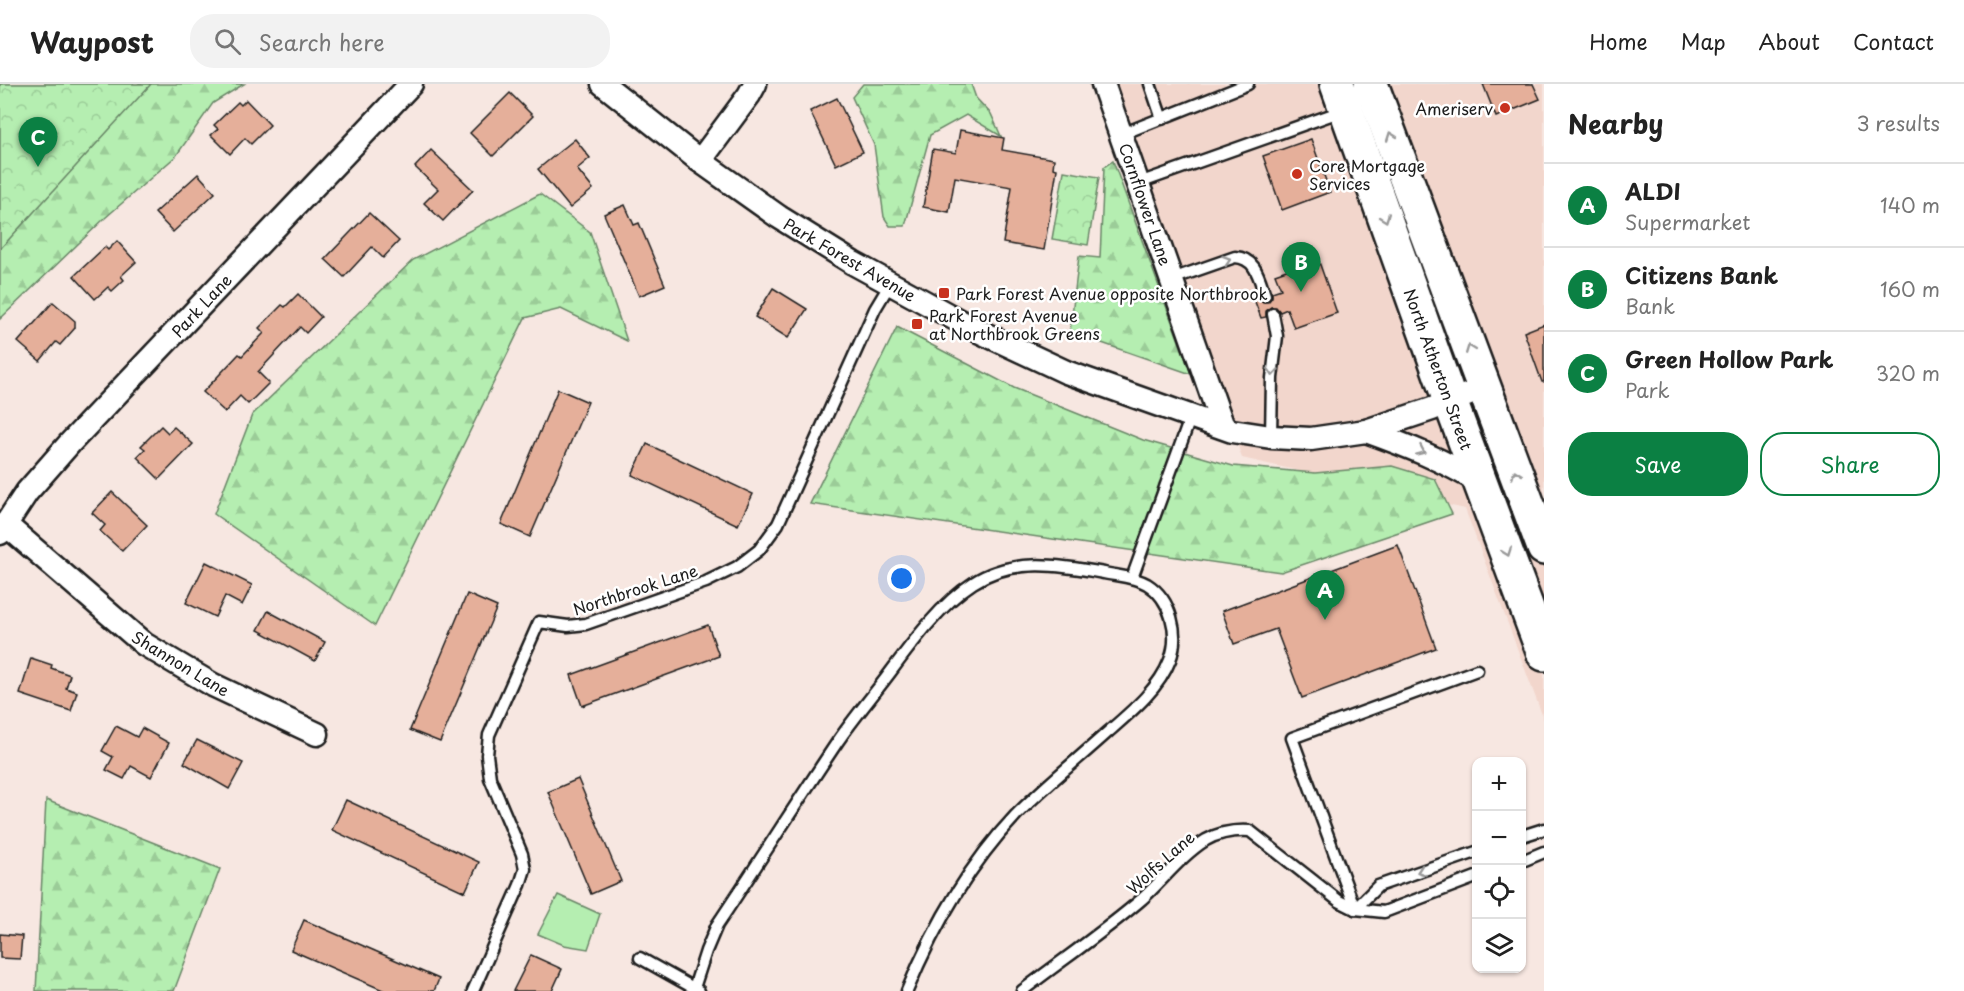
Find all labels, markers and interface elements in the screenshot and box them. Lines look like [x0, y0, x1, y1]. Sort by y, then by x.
search box [190, 14, 610, 68]
text: Waypost [30, 20, 154, 63]
icon: search [211, 25, 244, 58]
text: Search here [259, 25, 385, 58]
text: Home [1589, 25, 1648, 57]
text: Map [1681, 25, 1726, 57]
text: About [1759, 25, 1820, 57]
text: Contact [1853, 25, 1934, 57]
place label: Ameriserv [1415, 96, 1493, 120]
marker: Ameriserv [1498, 101, 1512, 115]
text: Nearby [1568, 104, 1663, 143]
text: 3 results [1857, 108, 1940, 138]
pin: C [18, 118, 57, 167]
one-way arrow [1385, 131, 1398, 142]
street label: Cornflower Lane [1114, 139, 1178, 269]
place label: Core Mortgage Services [1309, 153, 1425, 195]
marker: Core Mortgage Services [1290, 167, 1304, 181]
text: ALDI [1625, 174, 1681, 207]
text: A [1580, 190, 1595, 220]
text: 140 m [1880, 190, 1940, 220]
text: Supermarket [1625, 207, 1751, 237]
street label: Park Forest Avenue [780, 211, 921, 307]
one-way arrow [1377, 212, 1390, 223]
pin: B [1282, 242, 1320, 292]
one-way arrow [1221, 255, 1232, 267]
text: Citizens Bank [1625, 258, 1778, 291]
street label: Park Lane [165, 268, 237, 342]
text: B [1581, 274, 1594, 304]
text: 160 m [1880, 274, 1940, 304]
place label: Park Forest Avenue opposite Northbrook [956, 281, 1268, 305]
street label: North Atherton Street [1399, 285, 1480, 453]
marker: Park Forest Avenue opposite Northbrook [937, 286, 951, 300]
text: Bank [1625, 291, 1675, 321]
place label: Park Forest Avenue at Northbrook Greens [929, 303, 1100, 345]
marker: Park Forest Avenue at Northbrook Greens [910, 317, 924, 331]
text: Green Hollow Park [1625, 342, 1834, 375]
one-way arrow [1464, 344, 1477, 355]
text: C [1580, 358, 1595, 388]
text: 320 m [1876, 358, 1940, 388]
one-way arrow [1266, 367, 1279, 376]
text: Park [1625, 375, 1670, 405]
button: Save [1568, 432, 1748, 496]
button: Share [1760, 432, 1940, 496]
one-way arrow [1415, 444, 1426, 456]
one-way arrow [1511, 469, 1523, 480]
one-way arrow [1499, 546, 1512, 557]
street label: Northbrook Lane [570, 558, 700, 620]
your location [887, 564, 916, 593]
pin: A [1306, 570, 1344, 620]
street label: Shannon Lane [128, 624, 234, 702]
map controls [1472, 757, 1526, 973]
button: + [1472, 757, 1526, 811]
button: − [1472, 811, 1526, 865]
street label: Wolfs Lane [1121, 825, 1199, 899]
one-way arrow [1416, 864, 1427, 877]
button: locate [1472, 865, 1526, 919]
button: layers [1472, 919, 1526, 973]

